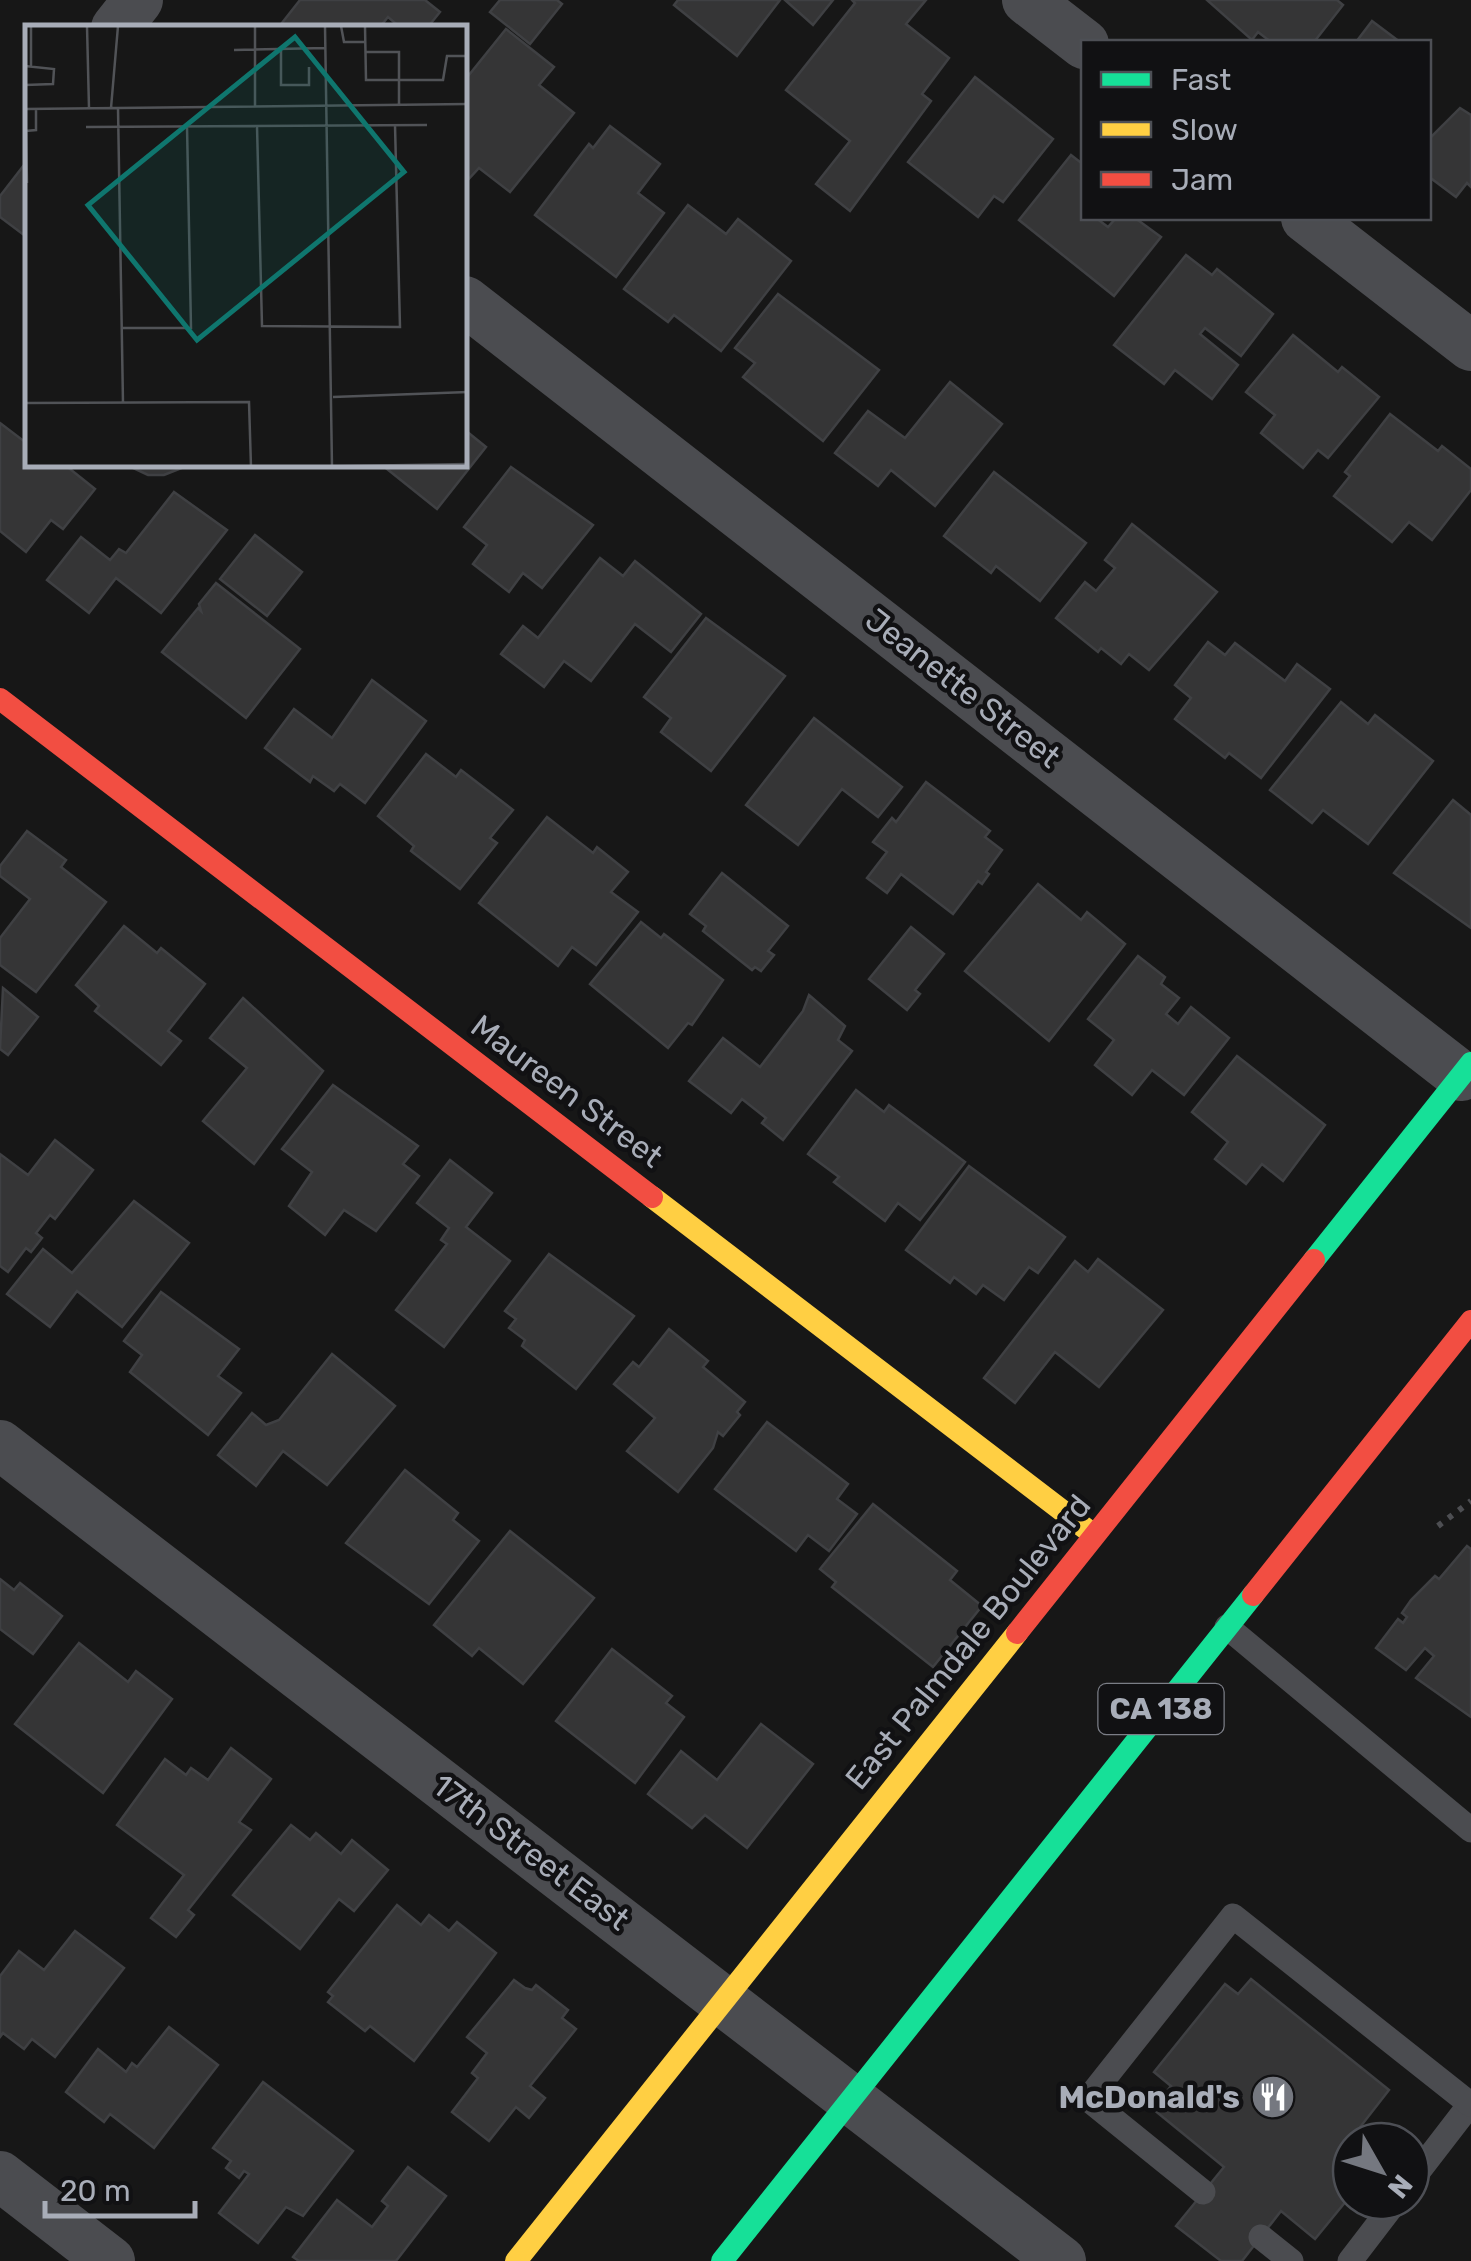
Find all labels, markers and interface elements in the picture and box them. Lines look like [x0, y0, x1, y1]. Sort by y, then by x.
inset map [25, 25, 468, 468]
legend [1081, 40, 1431, 220]
text: Fast [1171, 62, 1231, 98]
text: Slow [1171, 112, 1238, 148]
text: Jam [1171, 162, 1233, 198]
street label: Jeanette Street [858, 600, 1068, 776]
street label: Maureen Street [464, 1007, 670, 1175]
street label: East Palmdale Boulevard [837, 1487, 1099, 1797]
road number: CA 138 [1098, 1684, 1224, 1734]
street label: 17th Street East [425, 1766, 637, 1938]
restaurant icon: McDonald's [1250, 2074, 1296, 2120]
place label: McDonald's [1058, 2078, 1240, 2116]
north arrow [1331, 2121, 1431, 2221]
scale bar [45, 2156, 195, 2218]
text: N [1381, 2168, 1419, 2205]
text: 20 m [60, 2173, 131, 2209]

